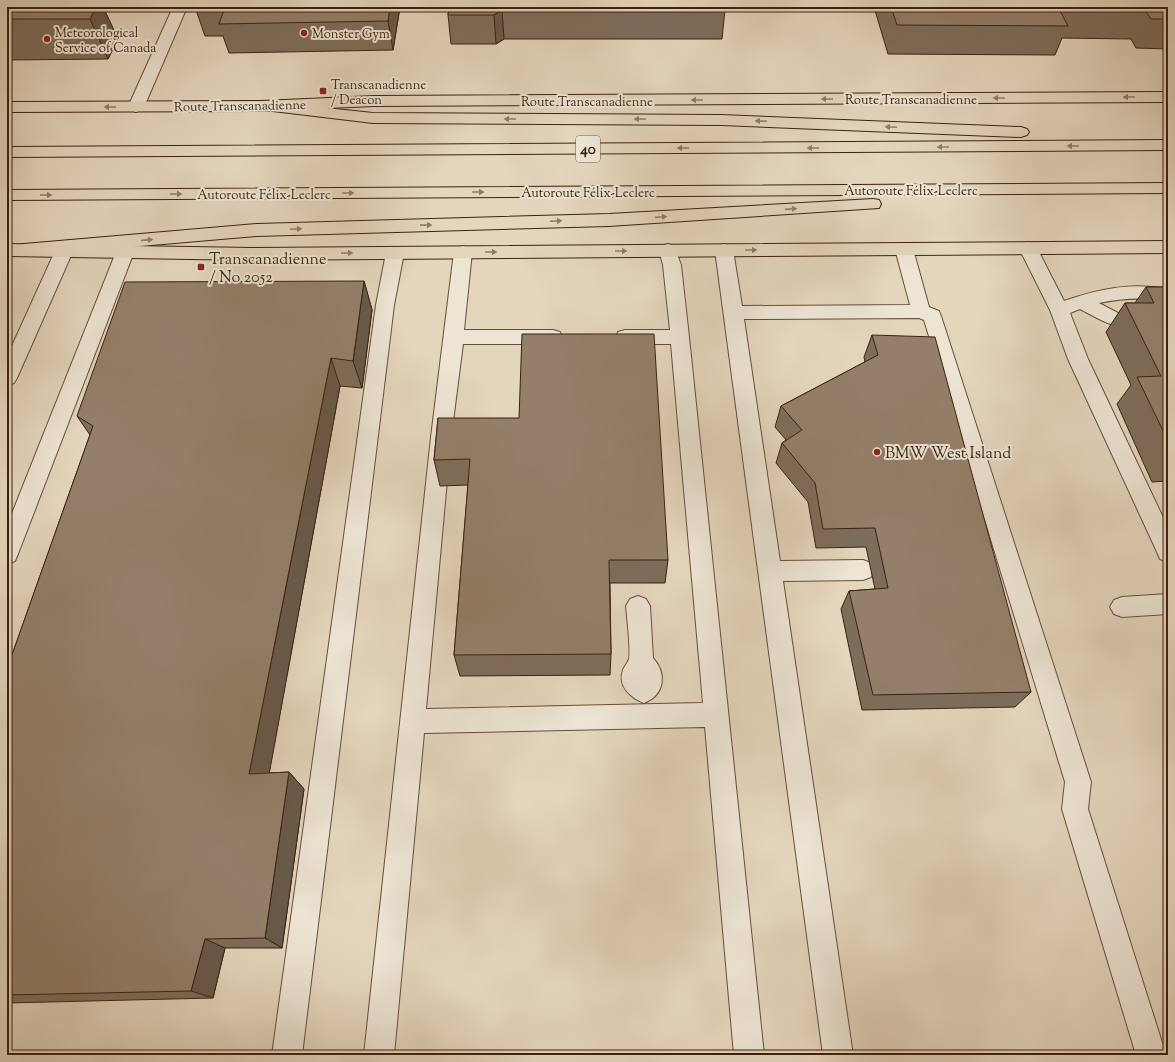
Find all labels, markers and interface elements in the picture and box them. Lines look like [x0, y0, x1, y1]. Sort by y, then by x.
place label: Meteorological Service of Canada [55, 25, 156, 58]
place label: Monster Gym [312, 26, 390, 44]
marker: Monster Gym [299, 28, 309, 38]
marker: Meteorological Service of Canada [42, 34, 52, 44]
place label: Transcanadienne / Deacon [331, 77, 426, 110]
marker: Transcanadienne / Deacon [318, 86, 328, 96]
street label: Route Transcanadienne [845, 92, 977, 110]
street label: Route Transcanadienne [521, 94, 653, 112]
one-way arrow [1122, 94, 1135, 100]
one-way arrow [992, 95, 1005, 101]
one-way arrow [820, 96, 833, 102]
street label: Route Transcanadienne [174, 97, 306, 117]
one-way arrow [690, 97, 703, 103]
one-way arrow [103, 104, 116, 110]
one-way arrow [503, 116, 516, 122]
one-way arrow [633, 116, 646, 122]
one-way arrow [755, 118, 767, 125]
one-way arrow [885, 123, 897, 130]
road number: 40 [576, 136, 600, 162]
one-way arrow [1066, 143, 1079, 149]
one-way arrow [807, 144, 819, 151]
one-way arrow [936, 144, 949, 150]
one-way arrow [676, 145, 689, 151]
street label: Autoroute Félix-Leclerc [844, 183, 978, 201]
street label: Autoroute Félix-Leclerc [521, 185, 655, 203]
street label: Autoroute Félix-Leclerc [197, 187, 331, 205]
one-way arrow [472, 189, 485, 195]
one-way arrow [342, 190, 355, 196]
one-way arrow [170, 191, 183, 197]
one-way arrow [40, 192, 53, 198]
one-way arrow [785, 205, 797, 212]
one-way arrow [655, 213, 667, 220]
one-way arrow [550, 218, 562, 225]
one-way arrow [420, 222, 433, 228]
one-way arrow [290, 226, 303, 232]
one-way arrow [141, 236, 153, 243]
one-way arrow [745, 247, 758, 253]
one-way arrow [485, 248, 497, 255]
one-way arrow [615, 248, 628, 254]
place label: Transcanadienne / No 2052 [209, 249, 326, 290]
one-way arrow [341, 250, 354, 256]
marker: Transcanadienne / No 2052 [196, 262, 206, 272]
place label: BMW West Island [885, 443, 1011, 466]
marker: BMW West Island [872, 447, 882, 457]

